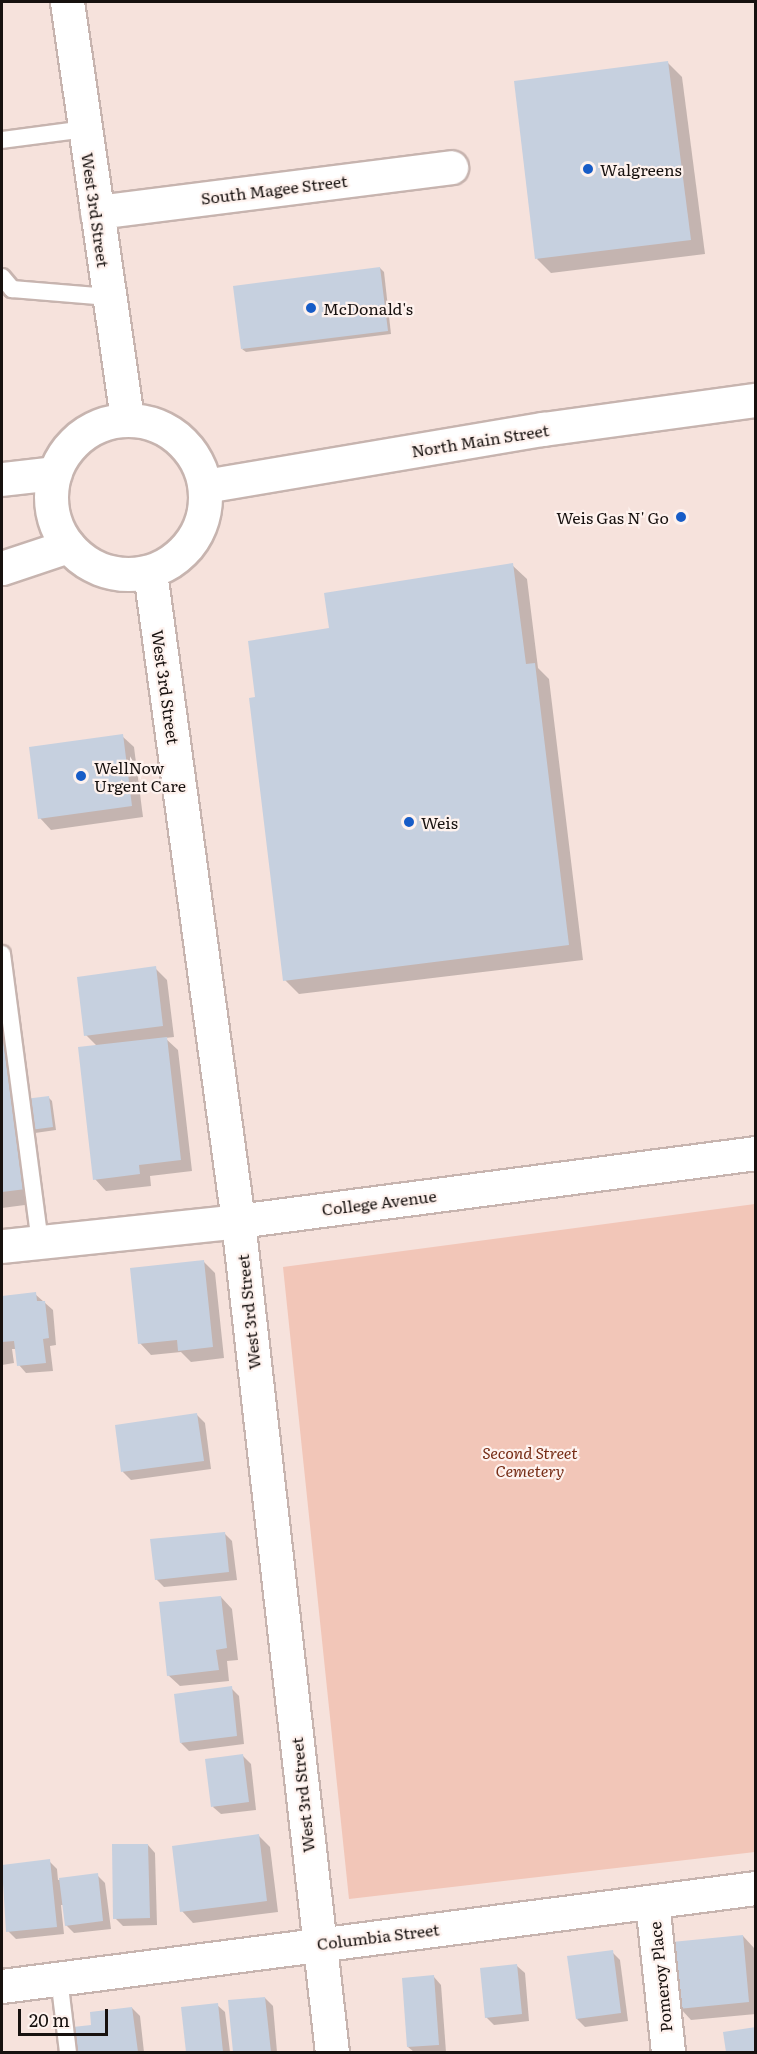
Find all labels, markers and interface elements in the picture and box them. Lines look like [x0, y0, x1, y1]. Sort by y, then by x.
street label: West 3rd Street [78, 151, 114, 269]
place label: Walgreens [600, 159, 682, 179]
marker: Walgreens [581, 162, 595, 176]
street label: South Magee Street [200, 170, 348, 208]
place label: McDonald's [323, 298, 413, 318]
marker: McDonald's [304, 301, 318, 315]
street label: North Main Street [410, 420, 550, 460]
place label: Weis Gas N' Go [556, 507, 669, 527]
marker: Weis Gas N' Go [674, 510, 688, 524]
street label: West 3rd Street [148, 628, 184, 746]
place label: WellNow Urgent Care [94, 757, 186, 795]
marker: WellNow Urgent Care [72, 767, 90, 785]
place label: Weis [421, 812, 458, 832]
marker: Weis [402, 815, 416, 829]
street label: College Avenue [321, 1185, 437, 1219]
street label: West 3rd Street [232, 1253, 264, 1371]
park label: Second Street Cemetery [482, 1442, 578, 1480]
street label: West 3rd Street [286, 1736, 318, 1854]
street label: Columbia Street [316, 1919, 440, 1953]
street label: Pomeroy Place [645, 1921, 675, 2033]
scale bar [21, 1997, 111, 2035]
text: 20 m [29, 2006, 70, 2033]

